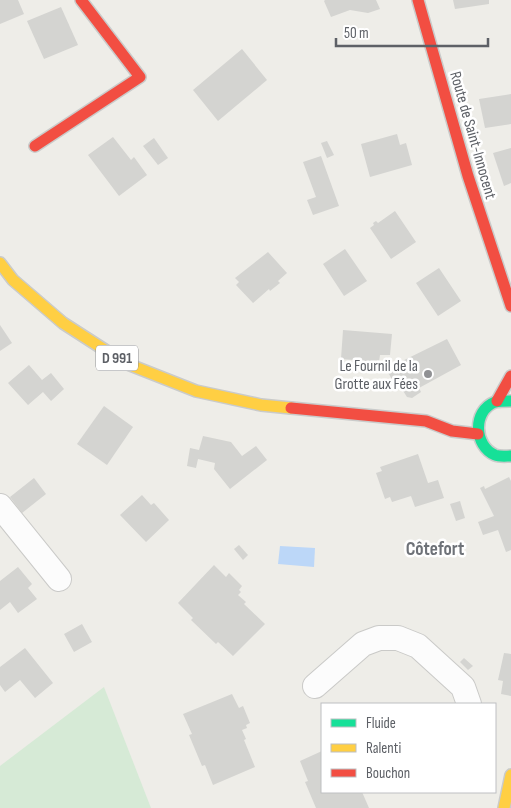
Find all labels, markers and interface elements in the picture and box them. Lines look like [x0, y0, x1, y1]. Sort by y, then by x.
scale bar [336, 15, 488, 47]
text: 50 m [344, 24, 369, 43]
street label: Route de Saint-Innocent [445, 69, 500, 201]
road number: D 991 [96, 346, 138, 370]
place label: Le Fournil de la Grotte aux Fées [335, 357, 418, 394]
marker: Le Fournil de la Grotte aux Fées [422, 368, 434, 380]
district label: Côtefort [406, 538, 464, 561]
legend [321, 703, 496, 793]
text: Fluide [366, 714, 396, 733]
text: Ralenti [366, 739, 401, 758]
text: Bouchon [366, 764, 410, 783]

